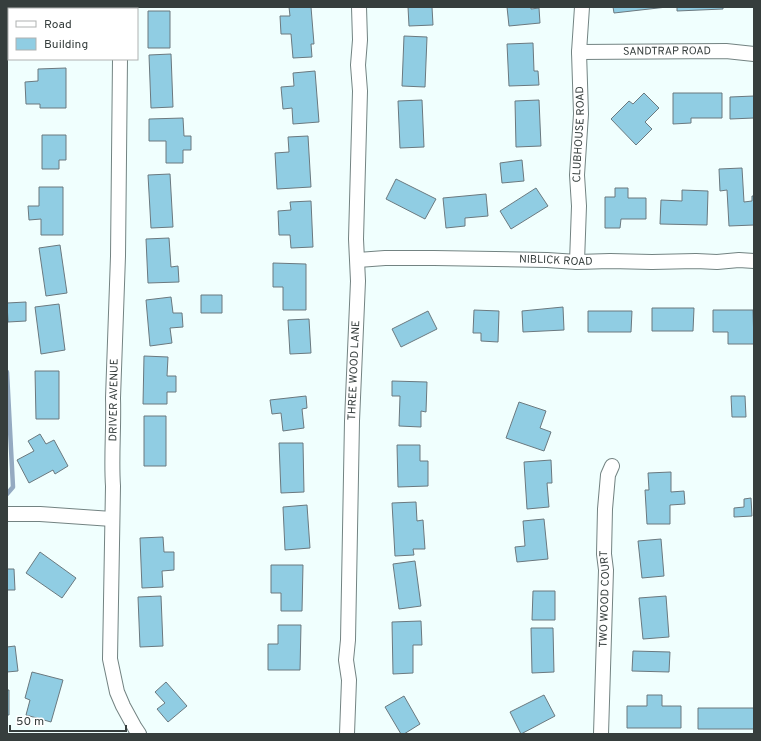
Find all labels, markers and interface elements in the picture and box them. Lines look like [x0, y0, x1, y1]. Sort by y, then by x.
legend [8, 8, 138, 60]
text: Road [44, 17, 72, 33]
text: Building [44, 37, 88, 53]
street label: SANDTRAP ROAD [623, 44, 711, 59]
street label: CLUBHOUSE ROAD [570, 86, 588, 183]
street label: NIBLICK ROAD [519, 253, 593, 269]
street label: THREE WOOD LANE [345, 320, 363, 421]
street label: DRIVER AVENUE [106, 359, 122, 441]
street label: TWO WOOD COURT [597, 550, 613, 648]
scale bar [10, 707, 126, 733]
text: 50 m [16, 714, 44, 730]

